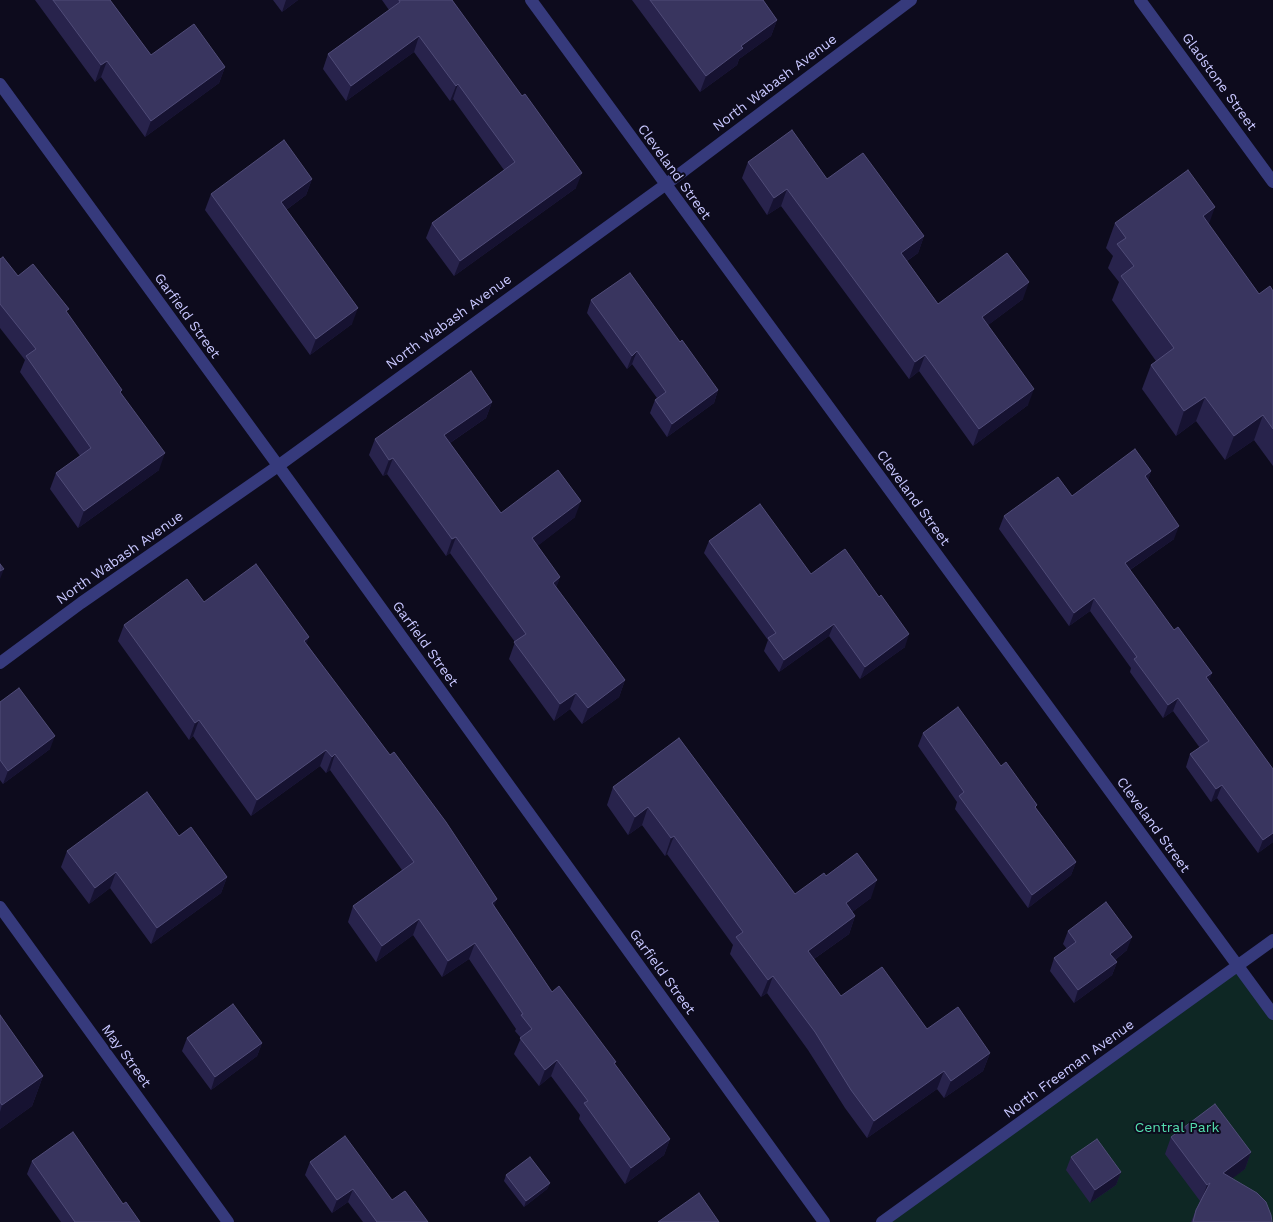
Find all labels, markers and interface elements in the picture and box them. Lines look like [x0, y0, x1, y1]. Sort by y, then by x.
street label: Gladstone Street [1178, 30, 1260, 134]
street label: North Wabash Avenue [710, 31, 840, 135]
street label: Cleveland Street [634, 121, 714, 223]
street label: Garfield Street [151, 270, 223, 362]
street label: North Wabash Avenue [383, 271, 515, 373]
street label: Cleveland Street [873, 447, 953, 549]
street label: North Wabash Avenue [53, 508, 187, 608]
street label: Garfield Street [389, 598, 461, 690]
street label: Cleveland Street [1113, 774, 1193, 876]
street label: Garfield Street [626, 926, 698, 1018]
street label: North Freeman Avenue [1001, 1016, 1137, 1122]
street label: May Street [98, 1021, 154, 1091]
park label: Central Park [1135, 1120, 1219, 1136]

